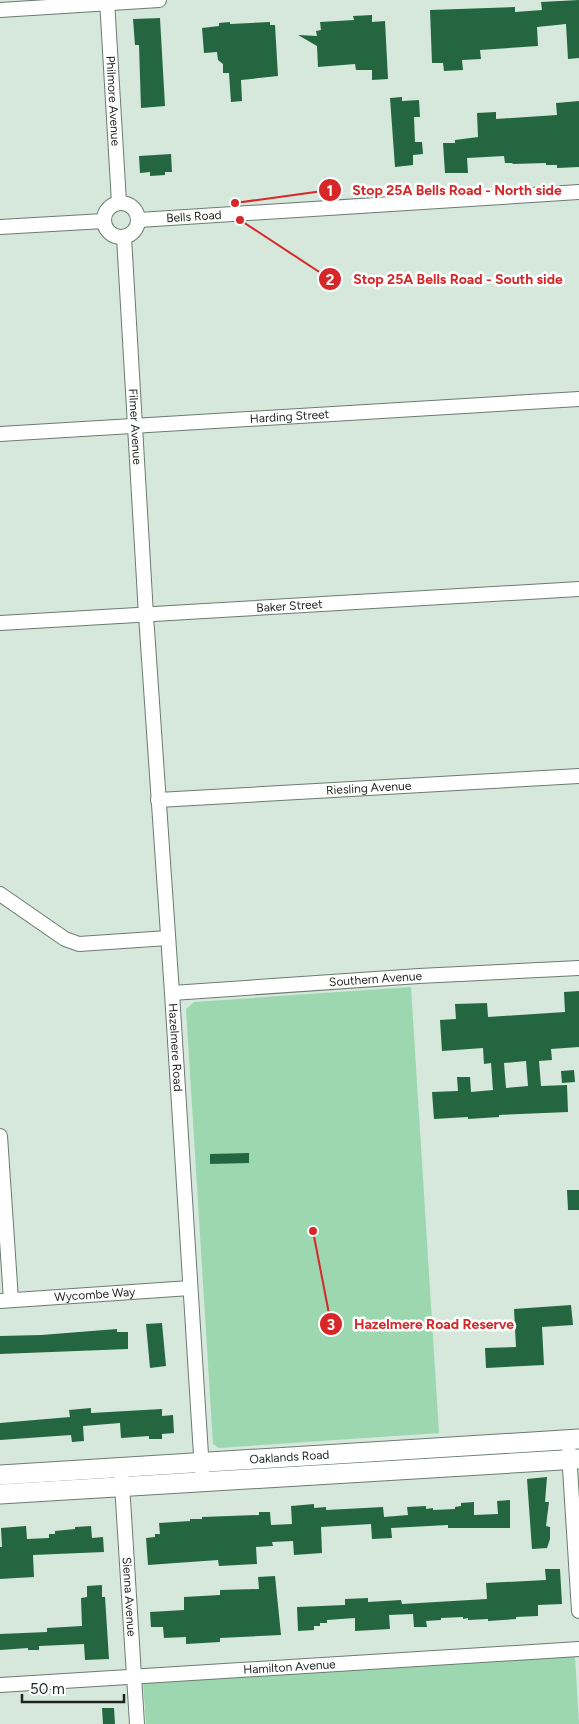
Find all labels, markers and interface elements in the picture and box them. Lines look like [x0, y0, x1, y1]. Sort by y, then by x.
street label: Philmore Avenue [103, 55, 123, 147]
callout: Stop 25A Bells Road - North side [317, 176, 571, 205]
text: 1 [327, 182, 333, 200]
text: Stop 25A Bells Road - North side [352, 182, 562, 199]
street label: Bells Road [166, 208, 222, 225]
callout: Stop 25A Bells Road - South side [318, 265, 573, 294]
text: 2 [326, 271, 335, 289]
text: Stop 25A Bells Road - South side [353, 271, 563, 288]
street label: Filmer Avenue [126, 388, 144, 466]
street label: Harding Street [249, 407, 330, 426]
street label: Baker Street [256, 597, 324, 615]
street label: Riesling Avenue [326, 779, 412, 797]
street label: Southern Avenue [329, 969, 423, 989]
street label: Hazelmere Road [166, 1003, 185, 1092]
street label: Wycombe Way [54, 1285, 137, 1304]
callout: Hazelmere Road Reserve [319, 1310, 524, 1339]
text: 3 [327, 1316, 335, 1334]
text: Hazelmere Road Reserve [354, 1316, 514, 1333]
street label: Oaklands Road [249, 1448, 330, 1466]
street label: Sienna Avenue [120, 1556, 139, 1637]
street label: Hamilton Avenue [243, 1657, 337, 1677]
scale bar [22, 1672, 125, 1704]
text: 50 m [30, 1680, 65, 1698]

